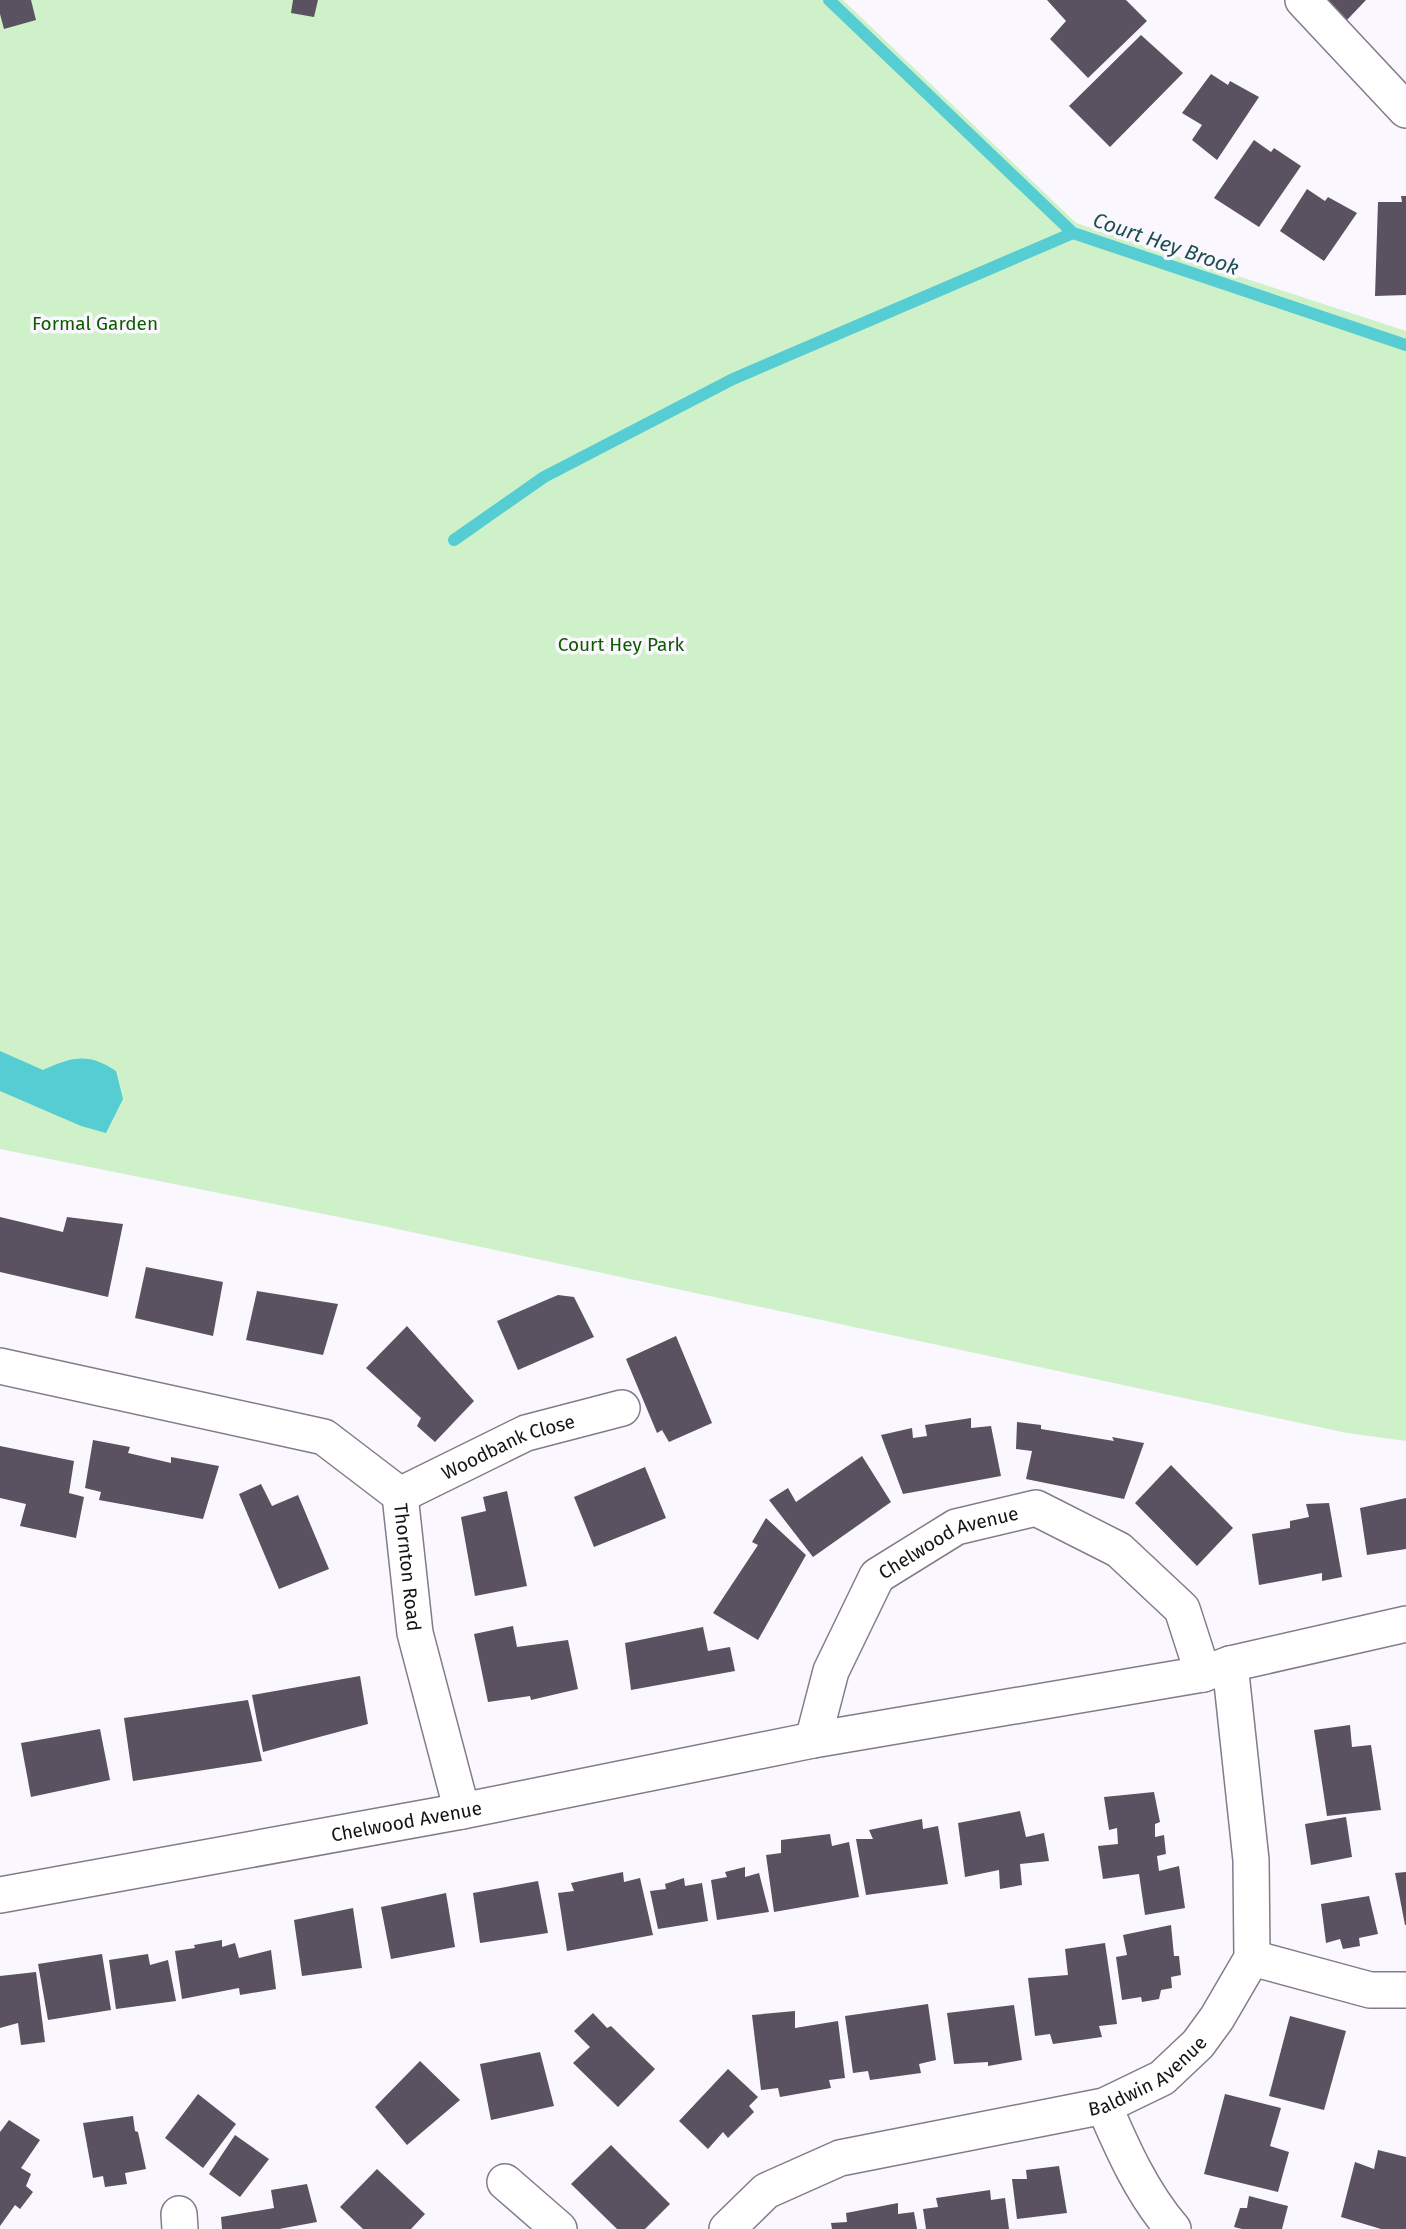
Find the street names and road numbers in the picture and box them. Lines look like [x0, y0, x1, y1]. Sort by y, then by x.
street label: Woodbank Close [438, 1410, 577, 1485]
street label: Thornton Road [389, 1502, 426, 1632]
street label: Chelwood Avenue [874, 1502, 1021, 1584]
street label: Chelwood Avenue [329, 1796, 484, 1847]
street label: Baldwin Avenue [1086, 2032, 1212, 2121]

